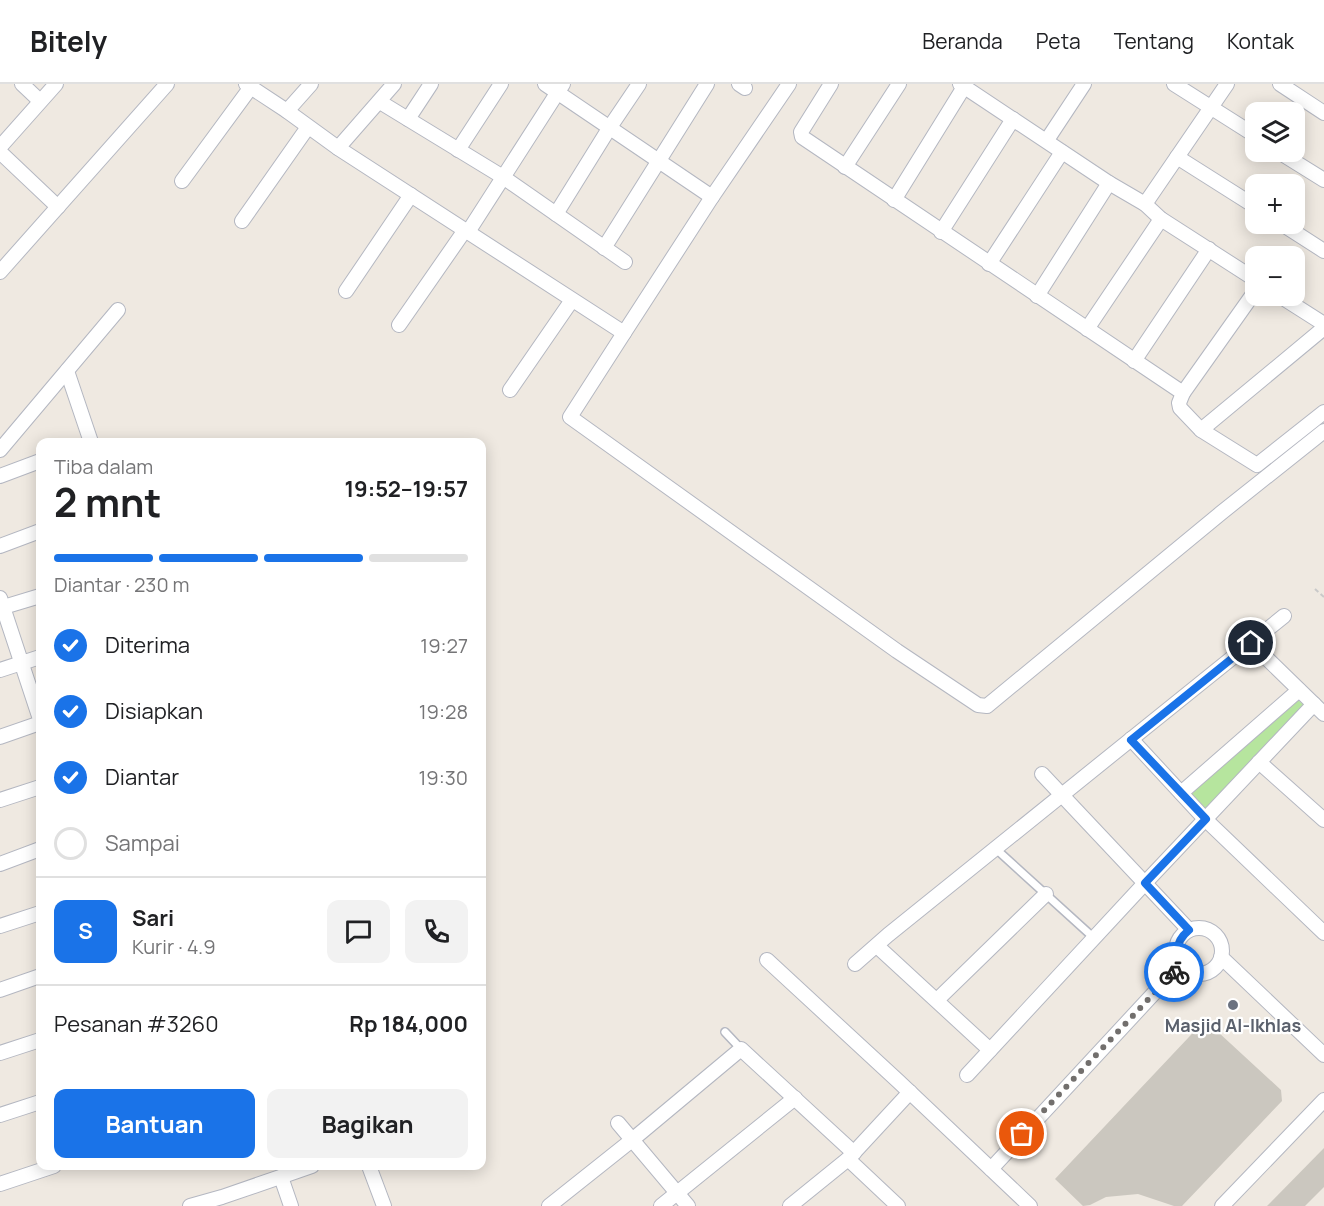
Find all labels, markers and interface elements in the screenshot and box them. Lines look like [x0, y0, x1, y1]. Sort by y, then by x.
text: Bitely [30, 22, 107, 60]
text: Beranda [922, 27, 1003, 55]
text: Peta [1036, 27, 1081, 55]
text: Tentang [1114, 27, 1194, 55]
text: Kontak [1227, 27, 1294, 55]
map controls [1245, 102, 1305, 306]
button: layers [1245, 102, 1305, 162]
button: + [1245, 174, 1305, 234]
button: − [1245, 246, 1305, 306]
text: Tiba dalam [54, 453, 153, 480]
text: 19:52–19:57 [344, 474, 468, 504]
text: 2 mnt [54, 475, 161, 529]
text: Diantar · 230 m [54, 571, 190, 598]
pin [1225, 617, 1276, 668]
icon: home [1234, 626, 1267, 659]
icon: check [54, 629, 87, 662]
text: Diterima [105, 630, 190, 660]
text: 19:27 [420, 632, 468, 659]
icon: check [54, 695, 87, 728]
text: Disiapkan [105, 696, 203, 726]
text: 19:28 [419, 698, 468, 725]
icon: check [54, 761, 87, 794]
text: Diantar [105, 762, 179, 792]
text: 19:30 [419, 764, 468, 791]
text: Sampai [105, 828, 180, 858]
button: chat [327, 900, 390, 963]
button: phone [405, 900, 468, 963]
text: Sari [132, 903, 174, 933]
text: S [78, 916, 93, 946]
text: Kurir · 4.9 [132, 933, 216, 960]
courier [1144, 942, 1204, 1002]
icon: bike [1158, 956, 1191, 989]
marker: Masjid Al-Ikhlas [1226, 998, 1240, 1012]
text: Pesanan #3260 [54, 1009, 219, 1039]
text: Rp 184,000 [349, 1009, 468, 1039]
place label: Masjid Al-Ikhlas [1165, 1013, 1301, 1037]
button: Bantuan [54, 1089, 255, 1158]
button: Bagikan [267, 1089, 468, 1158]
pin [996, 1108, 1047, 1159]
icon: bag [1005, 1117, 1038, 1150]

